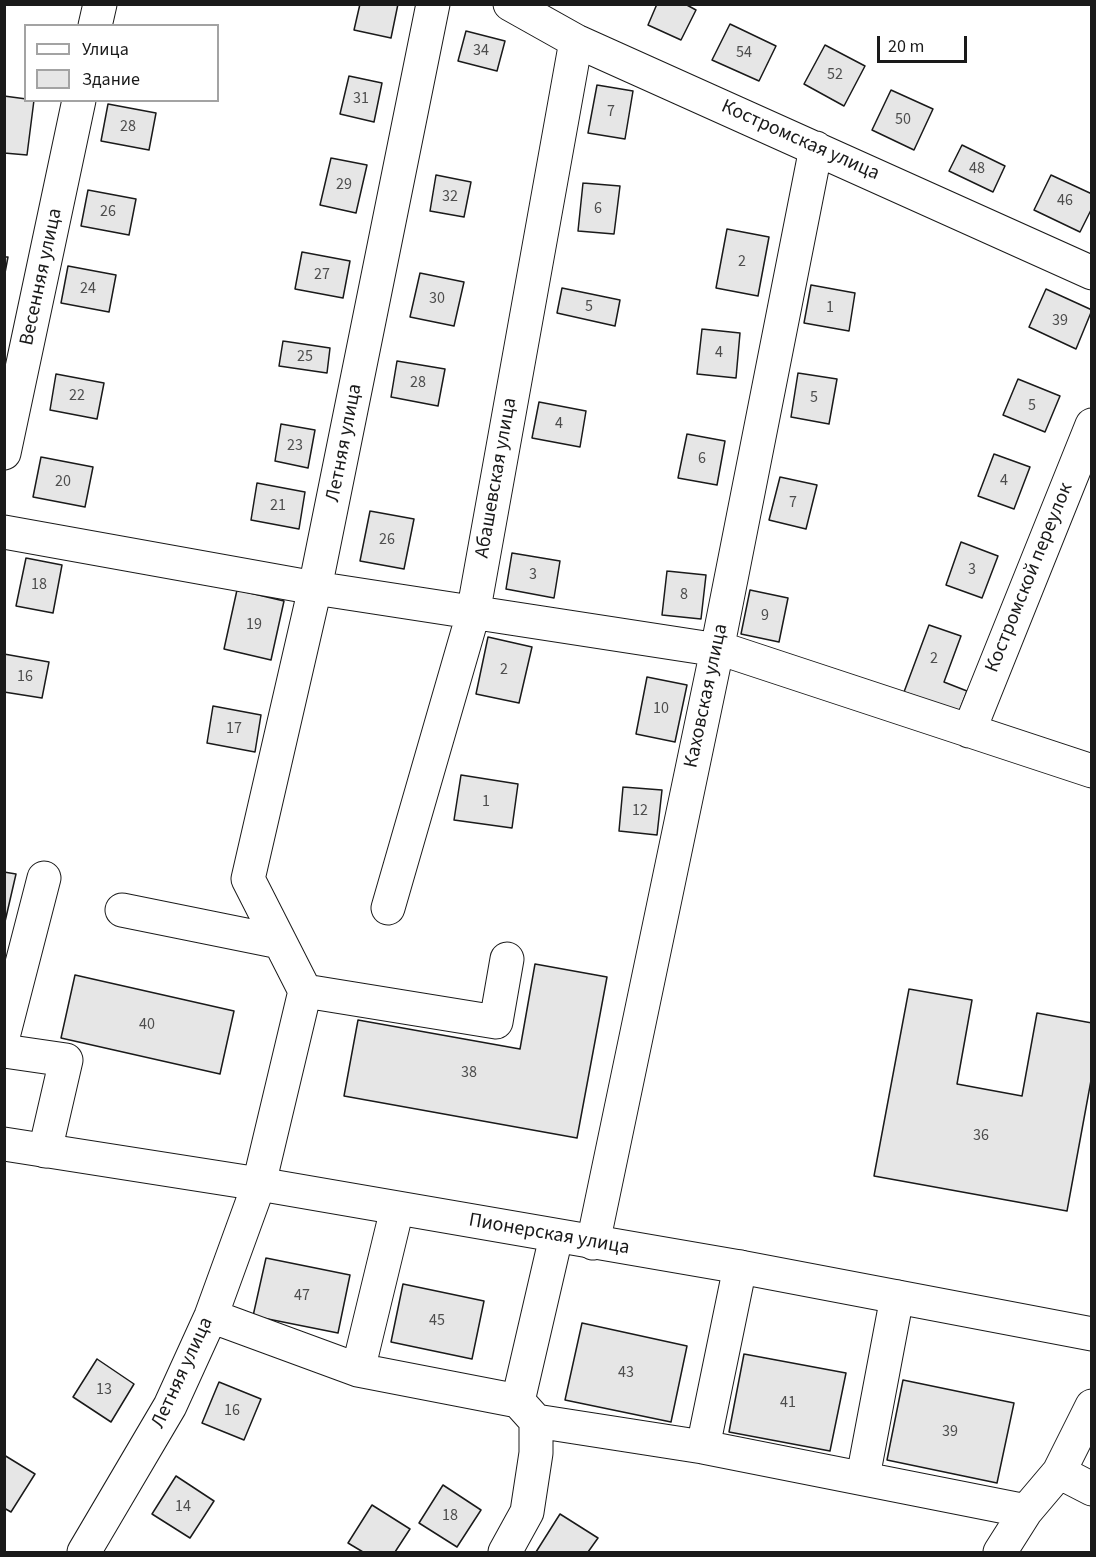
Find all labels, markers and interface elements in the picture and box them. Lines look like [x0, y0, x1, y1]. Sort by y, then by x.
legend [24, 24, 219, 102]
scale bar [880, 24, 970, 62]
text: 20 m [888, 34, 924, 59]
text: Улица [82, 37, 129, 62]
house number: 34 [473, 41, 489, 61]
house number: 54 [736, 43, 752, 63]
house number: 52 [827, 65, 843, 85]
text: Здание [82, 67, 140, 92]
house number: 31 [353, 89, 369, 109]
street label: Костромская улица [717, 95, 883, 187]
house number: 7 [607, 102, 615, 122]
house number: 50 [895, 110, 911, 130]
house number: 28 [120, 117, 136, 137]
house number: 48 [969, 159, 985, 179]
house number: 29 [336, 175, 352, 195]
house number: 32 [442, 187, 458, 207]
house number: 46 [1057, 191, 1073, 211]
house number: 6 [594, 199, 602, 219]
house number: 26 [100, 202, 116, 222]
street label: Весенняя улица [16, 206, 68, 348]
house number: 2 [738, 252, 746, 272]
house number: 27 [314, 265, 330, 285]
house number: 24 [80, 279, 96, 299]
house number: 30 [429, 289, 445, 309]
house number: 5 [585, 297, 593, 317]
house number: 1 [826, 298, 834, 318]
house number: 39 [1052, 311, 1068, 331]
house number: 4 [715, 343, 723, 363]
house number: 25 [297, 347, 313, 367]
house number: 28 [410, 373, 426, 393]
street label: Летняя улица [322, 382, 368, 504]
house number: 22 [69, 386, 85, 406]
house number: 5 [810, 388, 818, 408]
street label: Абашевская улица [471, 396, 523, 560]
house number: 5 [1028, 396, 1036, 416]
house number: 4 [555, 414, 563, 434]
house number: 23 [287, 436, 303, 456]
house number: 6 [698, 449, 706, 469]
house number: 4 [1000, 471, 1008, 491]
house number: 20 [55, 472, 71, 492]
street label: Костромской переулок [981, 480, 1079, 676]
house number: 7 [789, 493, 797, 513]
house number: 21 [270, 496, 286, 516]
house number: 26 [379, 530, 395, 550]
house number: 3 [968, 560, 976, 580]
house number: 3 [529, 565, 537, 585]
house number: 18 [31, 575, 47, 595]
house number: 8 [680, 585, 688, 605]
house number: 9 [761, 606, 769, 626]
house number: 19 [246, 615, 262, 635]
street label: Каховская улица [680, 622, 734, 770]
house number: 2 [930, 649, 938, 669]
house number: 2 [500, 660, 508, 680]
house number: 16 [17, 667, 33, 687]
house number: 10 [653, 699, 669, 719]
house number: 17 [226, 719, 242, 739]
house number: 1 [482, 792, 490, 812]
house number: 12 [632, 801, 648, 821]
house number: 40 [139, 1015, 155, 1035]
house number: 38 [461, 1063, 477, 1083]
house number: 36 [973, 1126, 989, 1146]
street label: Пионерская улица [467, 1209, 631, 1261]
house number: 47 [294, 1286, 310, 1306]
house number: 45 [429, 1311, 445, 1331]
street label: Летняя улица [147, 1314, 219, 1432]
house number: 43 [618, 1363, 634, 1383]
house number: 13 [96, 1380, 112, 1400]
house number: 41 [780, 1393, 796, 1413]
house number: 16 [224, 1401, 240, 1421]
house number: 39 [942, 1422, 958, 1442]
house number: 14 [175, 1497, 191, 1517]
house number: 18 [442, 1506, 458, 1526]

